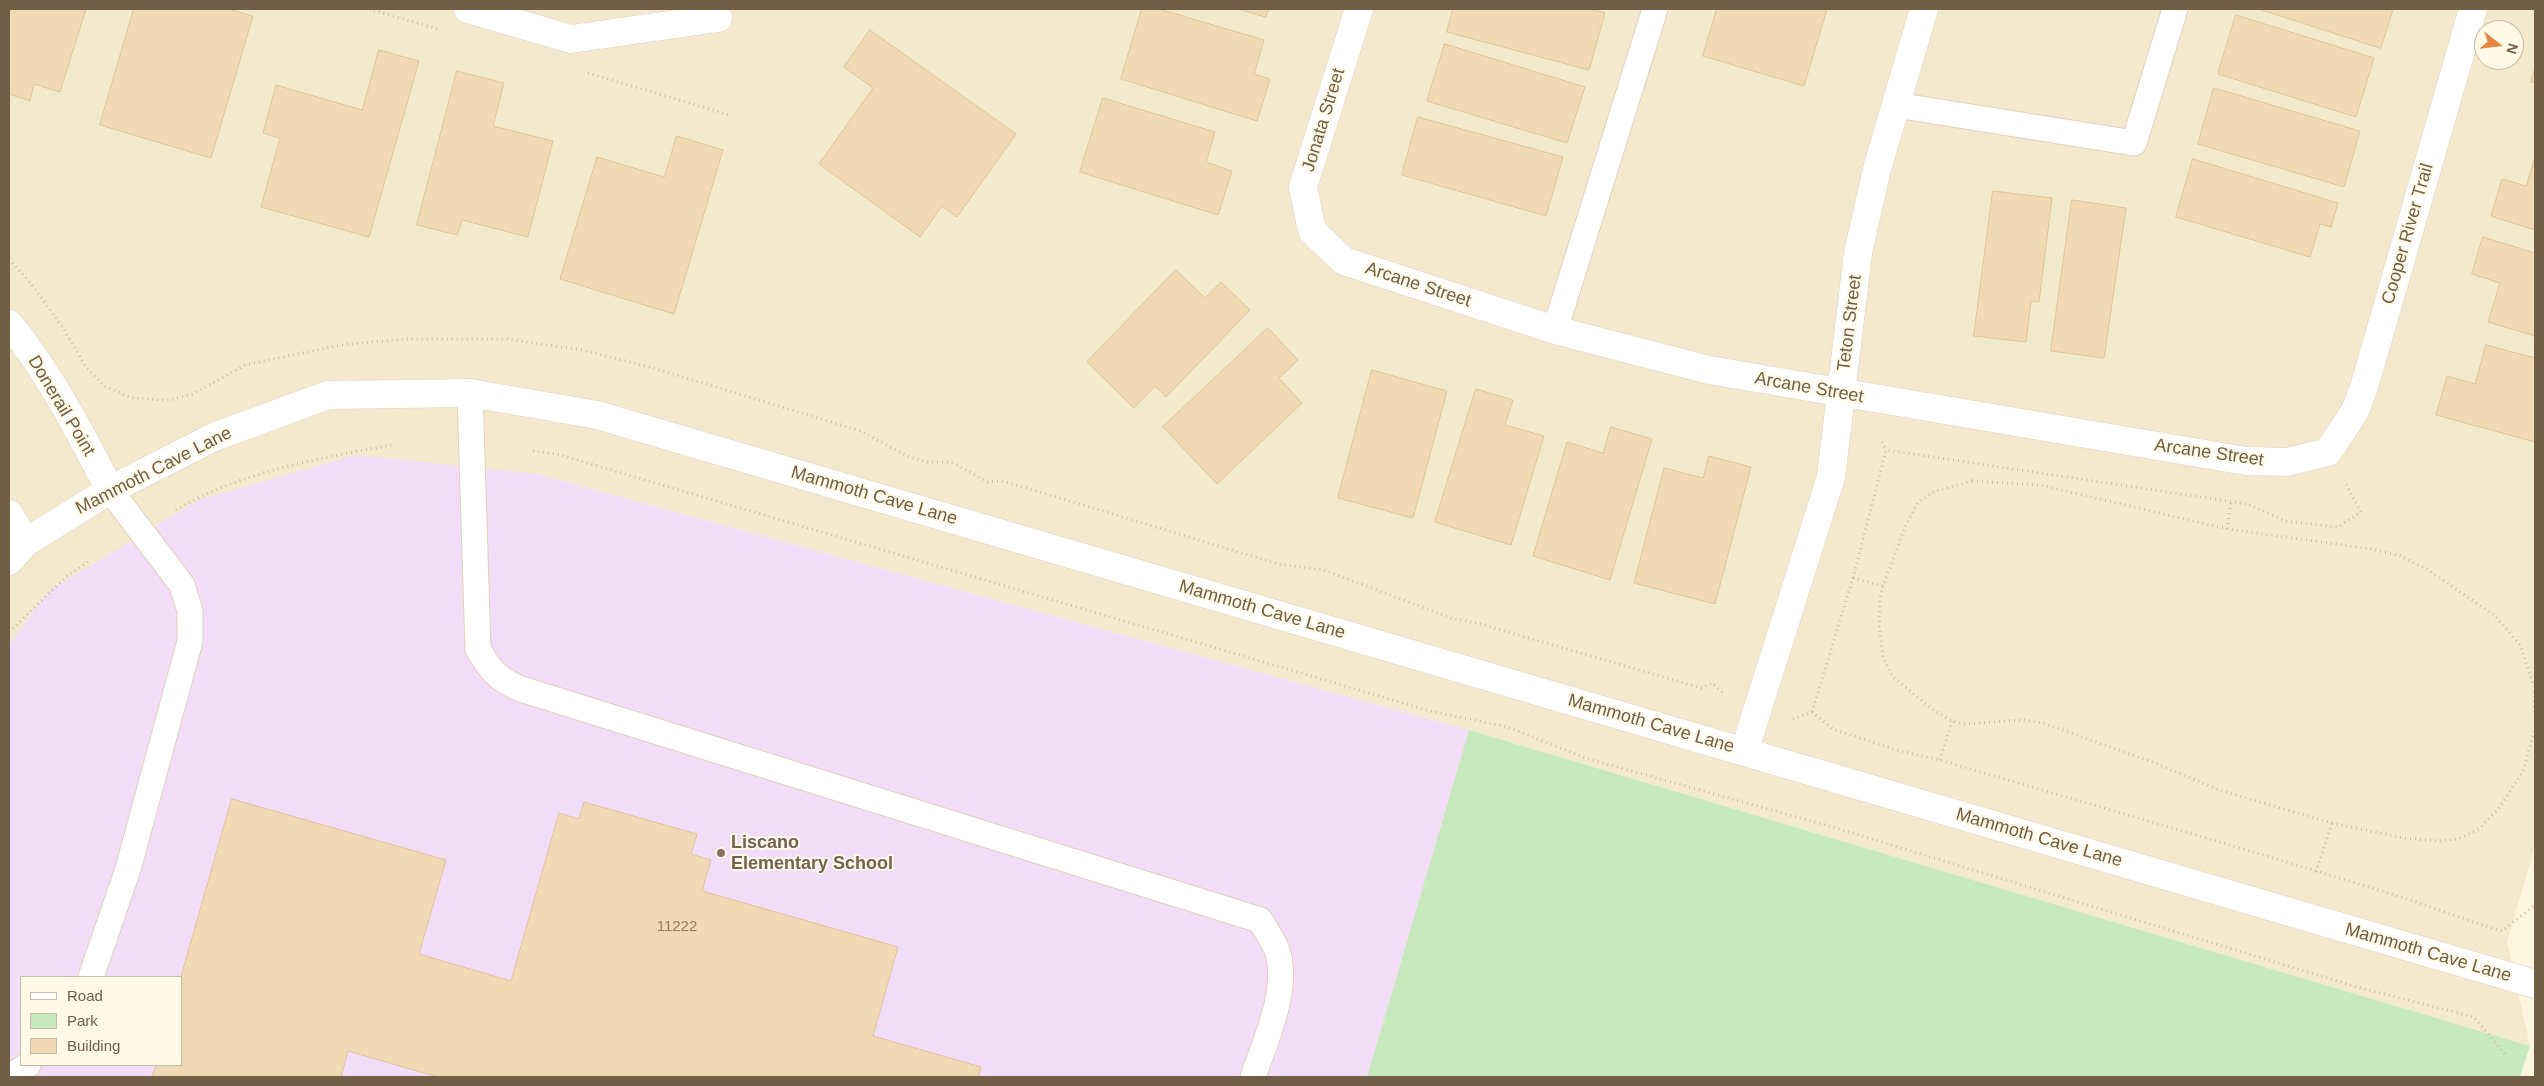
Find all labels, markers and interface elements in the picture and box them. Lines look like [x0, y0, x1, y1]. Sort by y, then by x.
north arrow [2474, 20, 2524, 70]
text: N [2503, 42, 2522, 56]
street label: Jonata Street [1298, 66, 1350, 174]
street label: Cooper River Trail [2378, 161, 2438, 307]
street label: Arcane Street [1362, 258, 1474, 312]
street label: Teton Street [1833, 274, 1867, 372]
street label: Donerail Point [23, 352, 99, 460]
street label: Arcane Street [1753, 368, 1865, 408]
street label: Mammoth Cave Lane [72, 422, 236, 520]
street label: Arcane Street [2153, 435, 2265, 471]
street label: Mammoth Cave Lane [788, 462, 960, 530]
street label: Mammoth Cave Lane [1176, 576, 1348, 644]
street label: Mammoth Cave Lane [1565, 690, 1737, 758]
street label: Mammoth Cave Lane [1953, 804, 2125, 872]
place label: Liscano Elementary School [731, 832, 893, 874]
marker: Liscano Elementary School [715, 847, 727, 859]
house number: 11222 [657, 918, 697, 936]
street label: Mammoth Cave Lane [2342, 919, 2514, 987]
legend [20, 976, 182, 1066]
text: Road [67, 987, 103, 1004]
text: Park [67, 1012, 98, 1029]
text: Building [67, 1037, 120, 1054]

